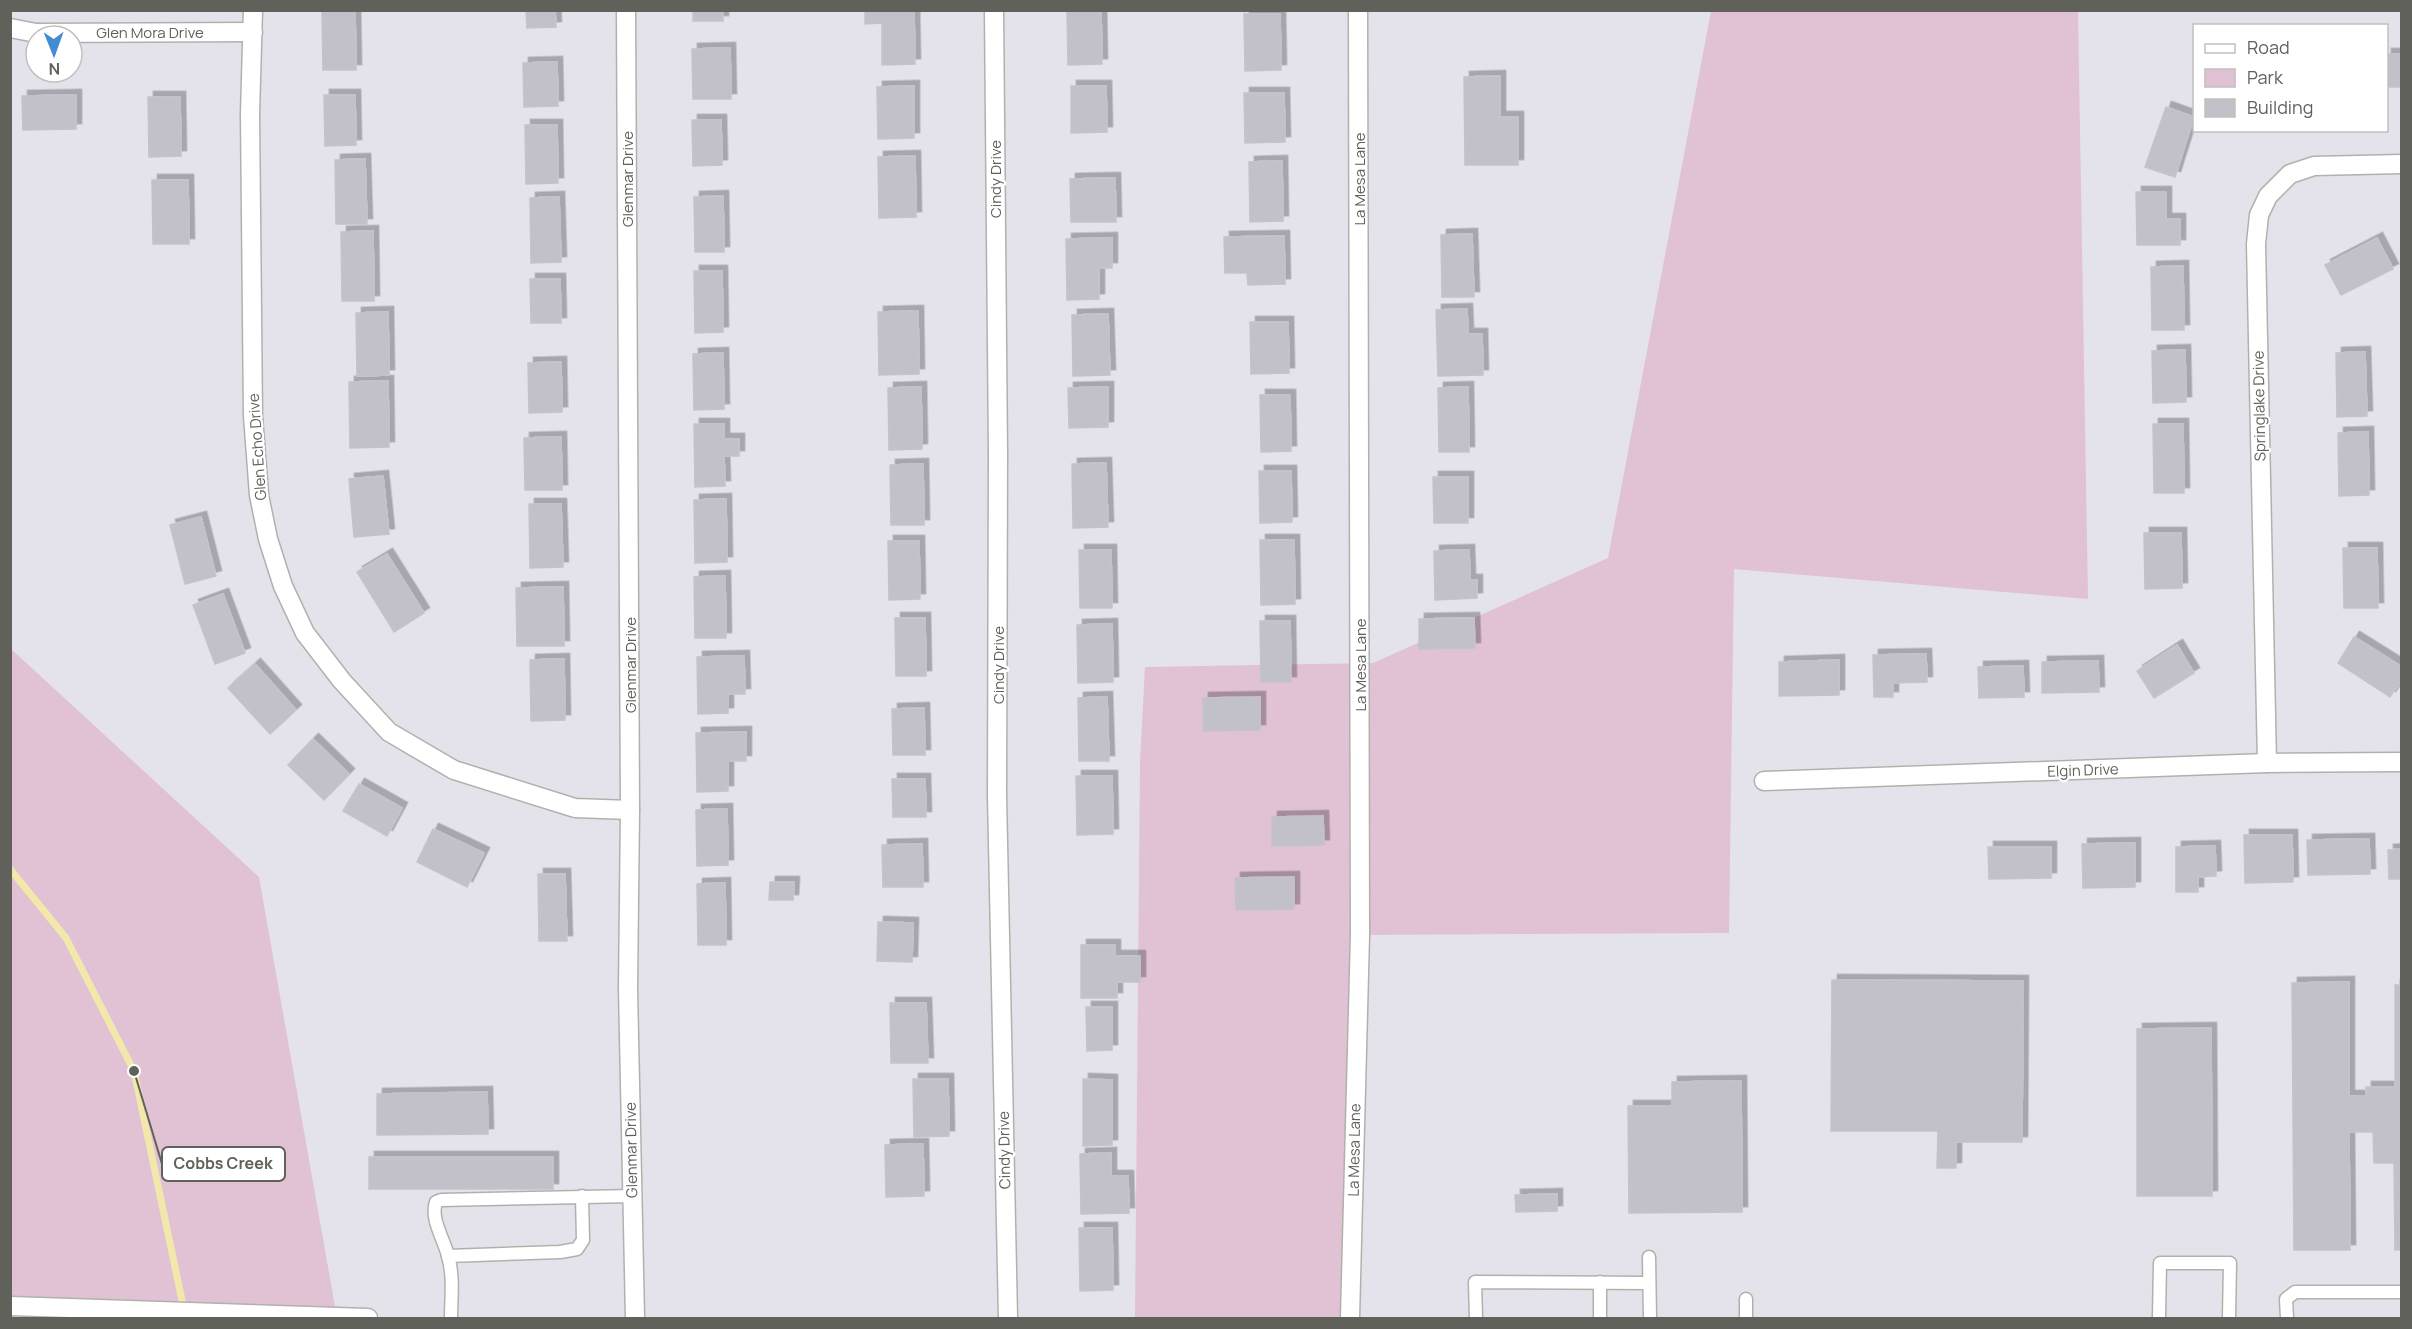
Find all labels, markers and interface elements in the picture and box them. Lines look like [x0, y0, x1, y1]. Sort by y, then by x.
street label: Glen Mora Drive [96, 22, 204, 43]
north arrow [24, 24, 84, 84]
legend [2193, 24, 2388, 132]
text: Road [2247, 35, 2290, 59]
text: N [48, 58, 60, 80]
text: Park [2247, 65, 2284, 89]
text: Building [2247, 95, 2313, 119]
street label: Glenmar Drive [617, 131, 638, 227]
street label: La Mesa Lane [1349, 132, 1370, 226]
street label: Cindy Drive [985, 140, 1006, 218]
street label: Springlake Drive [2248, 350, 2270, 462]
street label: Glen Echo Drive [243, 393, 271, 501]
street label: Glenmar Drive [620, 617, 641, 713]
street label: La Mesa Lane [1350, 618, 1371, 712]
street label: Cindy Drive [988, 626, 1009, 704]
street label: Elgin Drive [2047, 758, 2119, 782]
street label: Glenmar Drive [620, 1102, 642, 1198]
street label: La Mesa Lane [1343, 1103, 1365, 1197]
street label: Cindy Drive [993, 1111, 1015, 1189]
callout: Cobbs Creek [162, 1147, 285, 1181]
text: Cobbs Creek [174, 1152, 273, 1174]

